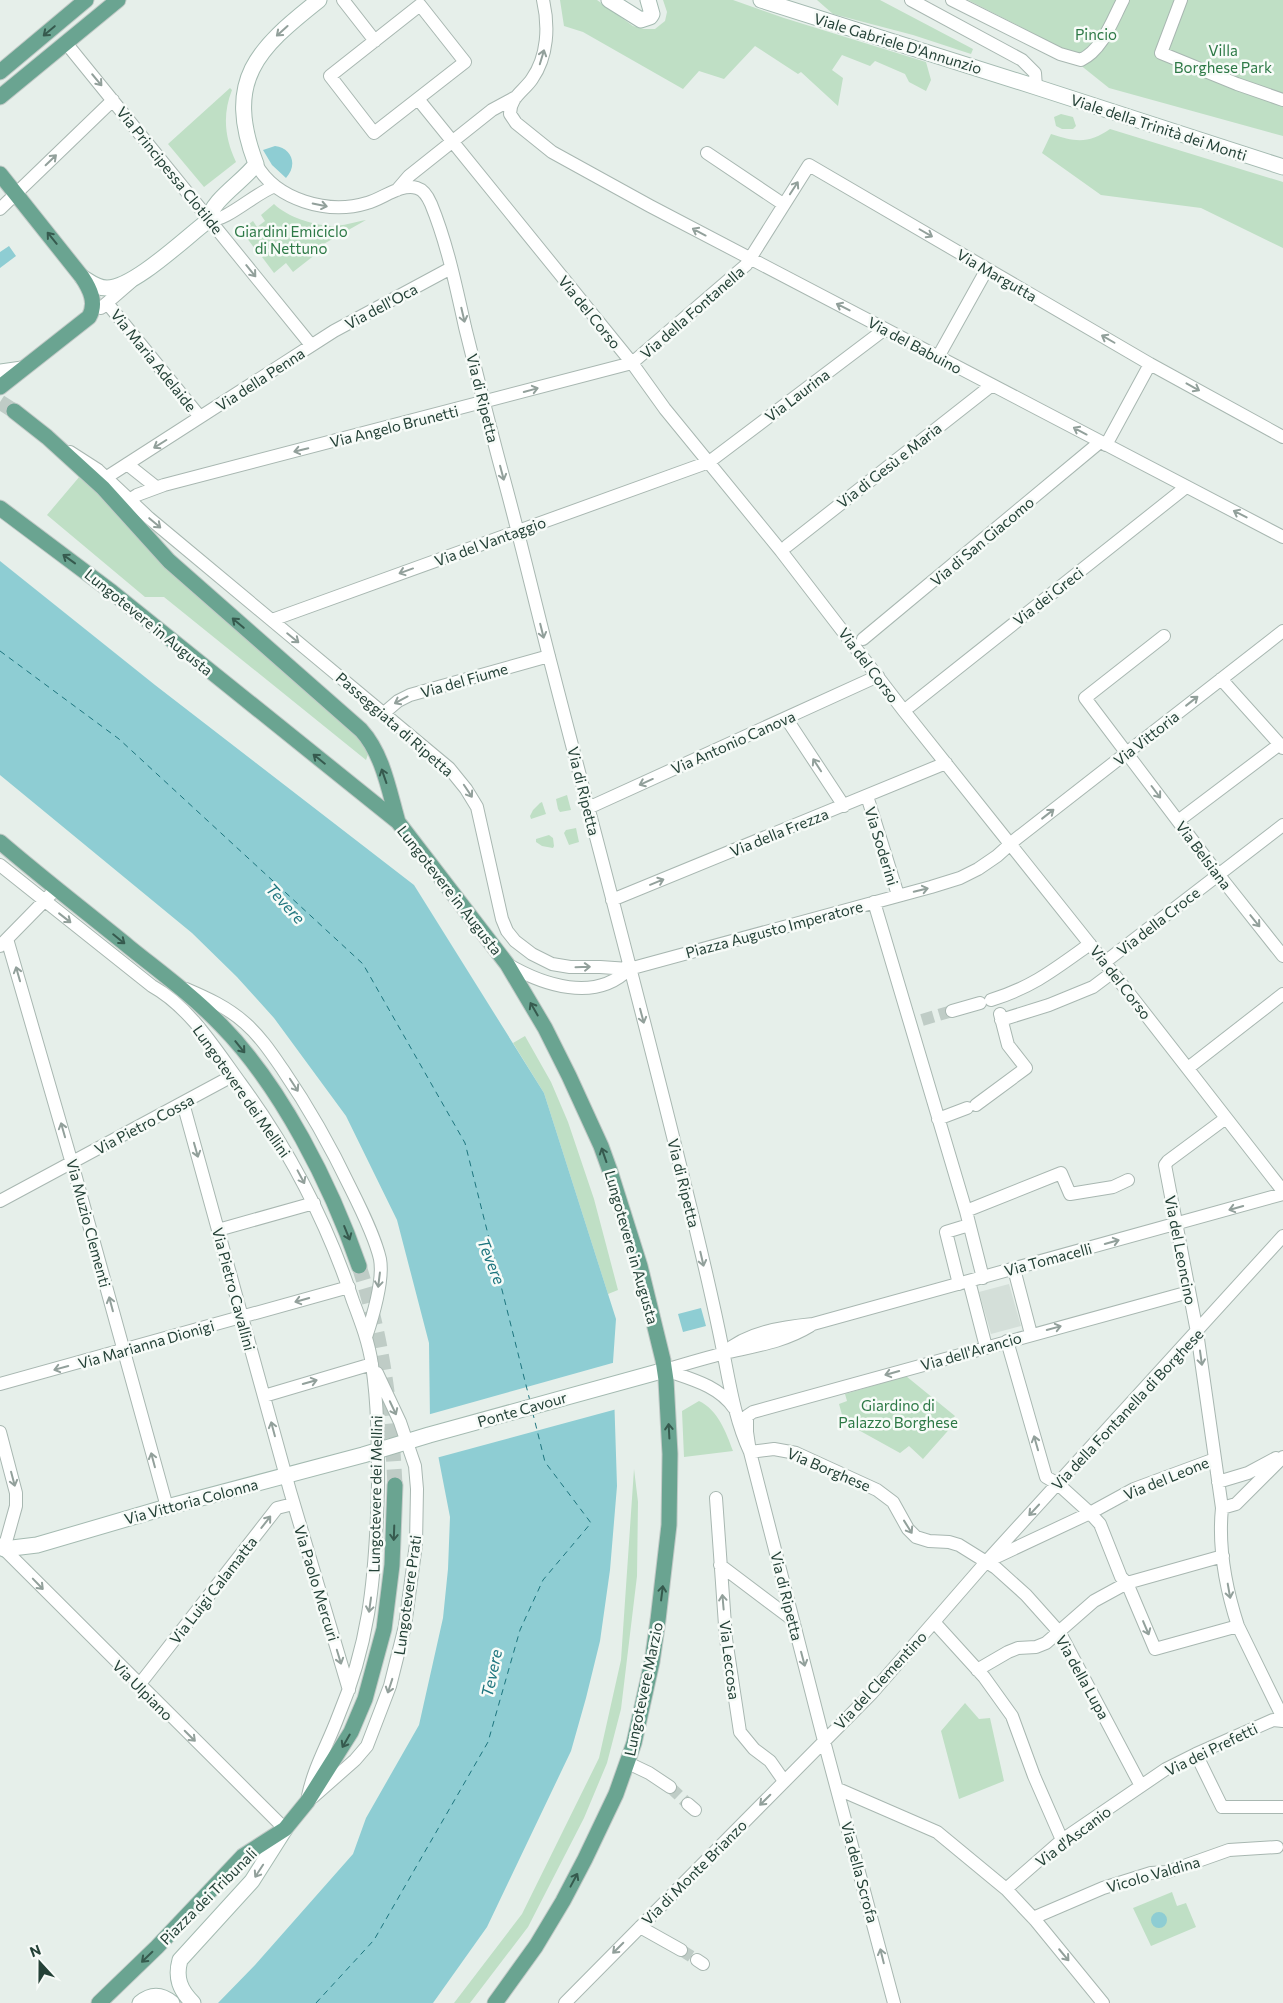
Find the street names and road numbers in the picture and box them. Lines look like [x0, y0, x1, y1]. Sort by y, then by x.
street label: Viale Gabriele D'Annunzio [812, 9, 984, 77]
street label: Viale della Trinità dei Monti [1069, 90, 1249, 164]
street label: Via Principessa Clotilde [113, 103, 227, 237]
street label: Via Margutta [954, 245, 1040, 305]
street label: Via della Fontanella [636, 262, 748, 362]
street label: Via del Corso [555, 272, 625, 352]
street label: Via dell'Oca [342, 279, 420, 333]
street label: Via Maria Adelaide [107, 305, 201, 415]
street label: Via del Babuino [865, 313, 965, 377]
street label: Via della Penna [212, 344, 308, 414]
street label: Via di Ripetta [463, 352, 503, 444]
street label: Via Laurina [761, 365, 833, 425]
street label: Via Angelo Brunetti [328, 401, 460, 451]
street label: Via di Gesù e Maria [833, 419, 945, 511]
street label: Via di San Giacomo [927, 492, 1037, 590]
street label: Via del Vantaggio [432, 512, 548, 569]
street label: Via dei Greci [1009, 563, 1087, 629]
street label: Lungotevere in Augusta [81, 565, 217, 679]
street label: Via del Corso [835, 624, 903, 706]
street label: Via del Fiume [418, 659, 510, 701]
street label: Passeggiata di Ripetta [333, 668, 457, 780]
street label: Via Antonio Canova [668, 707, 798, 777]
street label: Via Vittoria [1110, 707, 1182, 769]
street label: Via di Ripetta [564, 745, 604, 837]
street label: Via della Frezza [727, 804, 831, 860]
street label: Via Soderini [861, 804, 903, 888]
street label: Via Belsiana [1172, 817, 1236, 893]
street label: Lungotevere in Augusta [394, 822, 506, 958]
street label: Via della Croce [1113, 883, 1203, 959]
street label: Piazza Augusto Imperatore [683, 897, 865, 961]
street label: Via del Corso [1087, 941, 1155, 1023]
street label: Lungotevere dei Mellini [189, 1021, 295, 1161]
street label: Via Pietro Cossa [91, 1090, 197, 1158]
street label: Via di Ripetta [664, 1137, 704, 1229]
street label: Via Muzio Clementi [63, 1157, 115, 1289]
street label: Lungotevere in Augusta [601, 1168, 663, 1326]
street label: Via del Leoncino [1162, 1194, 1200, 1306]
street label: Via Pietro Cavallini [209, 1225, 259, 1353]
street label: Via Tomacelli [1002, 1239, 1094, 1279]
street label: Via Marianna Dionigi [76, 1316, 216, 1372]
street label: Via della Fontanella di Borghese [1047, 1325, 1207, 1493]
street label: Via dell'Arancio [918, 1328, 1024, 1374]
street label: Ponte Cavour [475, 1388, 569, 1430]
street label: Lungotevere dei Mellini [365, 1415, 385, 1573]
street label: Via Borghese [785, 1443, 874, 1495]
street label: Via del Leone [1121, 1453, 1211, 1503]
street label: Via Vittoria Colonna [122, 1474, 260, 1528]
street label: Via Paolo Mercuri [291, 1523, 343, 1643]
street label: Via Luigi Calamatta [165, 1533, 261, 1647]
street label: Lungotevere Prati [390, 1534, 424, 1656]
street label: Via di Ripetta [767, 1550, 807, 1642]
street label: Via Leccosa [716, 1619, 744, 1701]
street label: Lungotevere Marzio [620, 1620, 666, 1758]
street label: Via del Clementino [830, 1627, 930, 1733]
street label: Via della Lupa [1052, 1632, 1114, 1722]
street label: Via Ulpiano [109, 1656, 177, 1724]
street label: Via dei Prefetti [1162, 1719, 1260, 1779]
street label: Via d'Ascanio [1032, 1802, 1114, 1870]
street label: Via di Monte Brianzo [638, 1816, 750, 1928]
street label: Via della Scrofa [838, 1819, 882, 1925]
street label: Piazza dei Tribunali [156, 1844, 260, 1948]
street label: Vicolo Valdina [1104, 1852, 1202, 1896]

